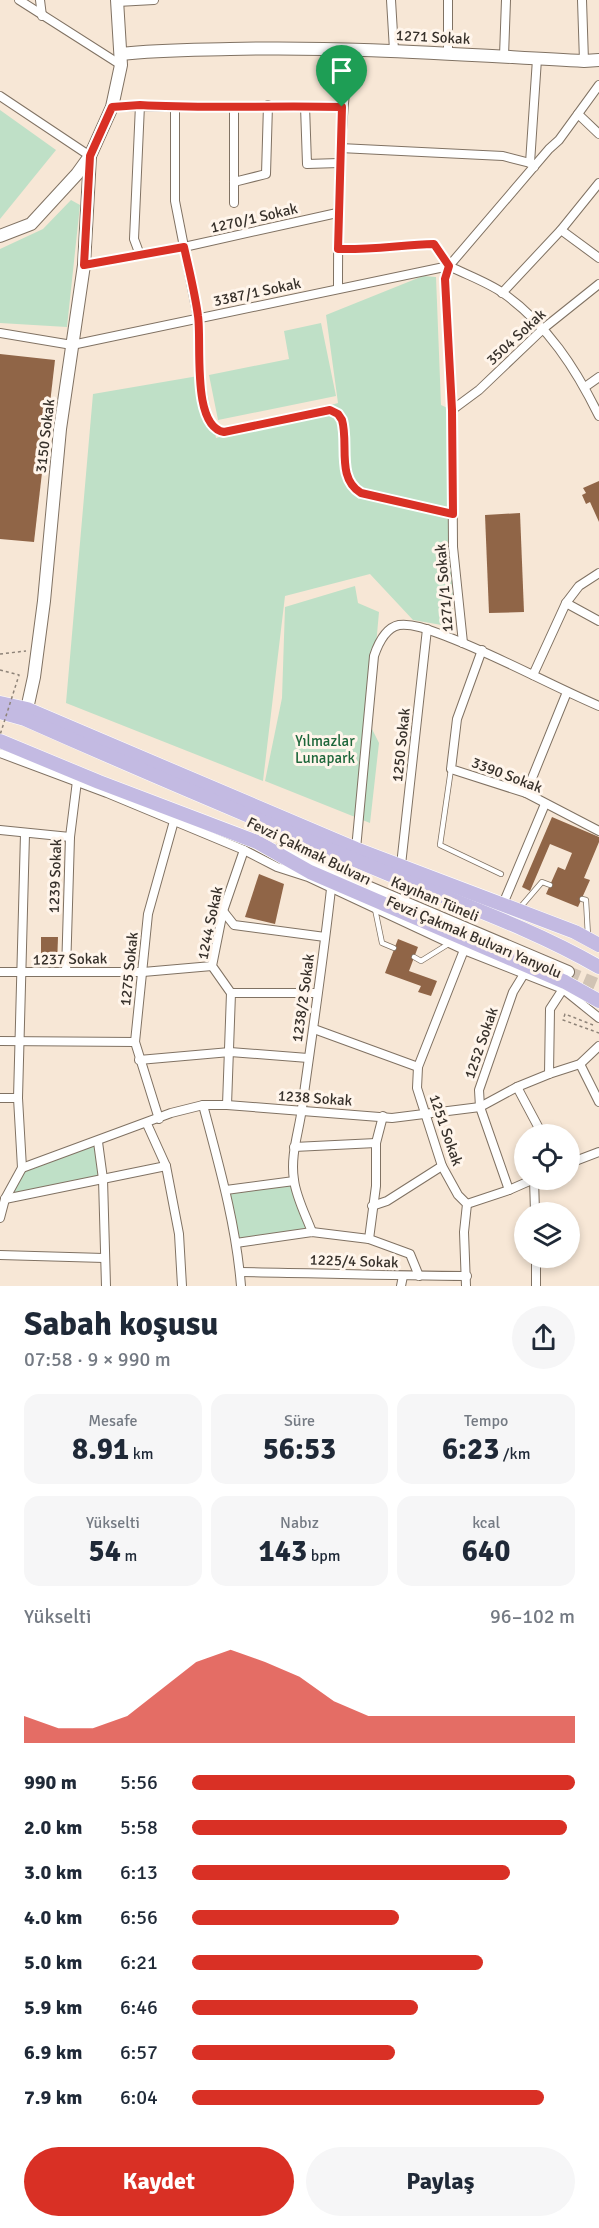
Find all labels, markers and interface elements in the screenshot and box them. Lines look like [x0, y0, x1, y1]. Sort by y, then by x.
street label: 1271 Sokak [395, 26, 471, 48]
pin [316, 45, 367, 107]
icon: arrive [325, 54, 358, 87]
street label: 1270/1 Sokak [209, 199, 300, 237]
street label: 3387/1 Sokak [212, 274, 303, 310]
street label: 3504 Sokak [483, 305, 550, 369]
street label: 3150 Sokak [32, 397, 59, 474]
street label: 1271/1 Sokak [431, 542, 457, 633]
street label: 1250 Sokak [388, 707, 414, 783]
park label: Yılmazlar Lunapark [295, 732, 356, 767]
street label: 3390 Sokak [469, 753, 545, 797]
street label: Fevzi Çakmak Bulvarı [244, 813, 374, 889]
street label: 1239 Sokak [45, 838, 65, 914]
street label: Kayıhan Tüneli [388, 872, 482, 926]
street label: 1244 Sokak [193, 884, 227, 961]
street label: Fevzi Çakmak Bulvarı Yanyolu [384, 892, 564, 982]
street label: 1275 Sokak [116, 931, 142, 1007]
street label: 1237 Sokak [33, 949, 108, 969]
street label: 1238/2 Sokak [288, 952, 318, 1043]
street label: 1252 Sokak [460, 1004, 502, 1081]
street label: 1238 Sokak [277, 1086, 353, 1110]
street label: 1251 Sokak [425, 1092, 467, 1169]
map controls [514, 1124, 580, 1268]
button: locate [514, 1124, 580, 1190]
button: layers [514, 1202, 580, 1268]
street label: 1225/4 Sokak [309, 1250, 399, 1272]
text: Sabah koşusu [24, 1304, 219, 1345]
button: share [512, 1306, 575, 1369]
text: 07:58 · 9 × 990 m [24, 1347, 171, 1372]
text: Mesafe [88, 1411, 137, 1431]
text: Süre [284, 1411, 315, 1431]
text: Tempo [464, 1411, 508, 1431]
text: 8.91 [72, 1431, 129, 1468]
text: 56:53 [263, 1431, 336, 1468]
text: 6:23 [442, 1431, 499, 1468]
text: km [129, 1444, 154, 1464]
text: /km [499, 1444, 530, 1464]
text: Yükselti [86, 1513, 140, 1533]
text: Nabız [280, 1513, 319, 1533]
text: kcal [472, 1513, 500, 1533]
text: 54 [88, 1533, 121, 1570]
text: 143 [259, 1533, 307, 1570]
text: 640 [462, 1533, 510, 1570]
text: m [121, 1546, 137, 1566]
text: bpm [307, 1546, 340, 1566]
text: Yükselti [24, 1604, 91, 1629]
text: 96–102 m [490, 1604, 575, 1629]
text: 990 m [24, 1770, 77, 1795]
text: 5:56 [120, 1770, 158, 1795]
text: 2.0 km [24, 1815, 82, 1840]
text: 5:58 [120, 1815, 158, 1840]
text: 3.0 km [24, 1860, 82, 1885]
text: 6:13 [120, 1860, 158, 1885]
text: 4.0 km [24, 1905, 82, 1930]
text: 6:56 [120, 1905, 158, 1930]
text: 5.0 km [24, 1950, 82, 1975]
text: 6:21 [120, 1950, 158, 1975]
text: 5.9 km [24, 1995, 82, 2020]
text: 6:46 [120, 1995, 158, 2020]
text: 6.9 km [24, 2040, 82, 2065]
text: 6:57 [120, 2040, 158, 2065]
text: 7.9 km [24, 2085, 82, 2110]
text: 6:04 [120, 2085, 158, 2110]
button: Kaydet [24, 2147, 294, 2216]
button: Paylaş [306, 2147, 575, 2216]

